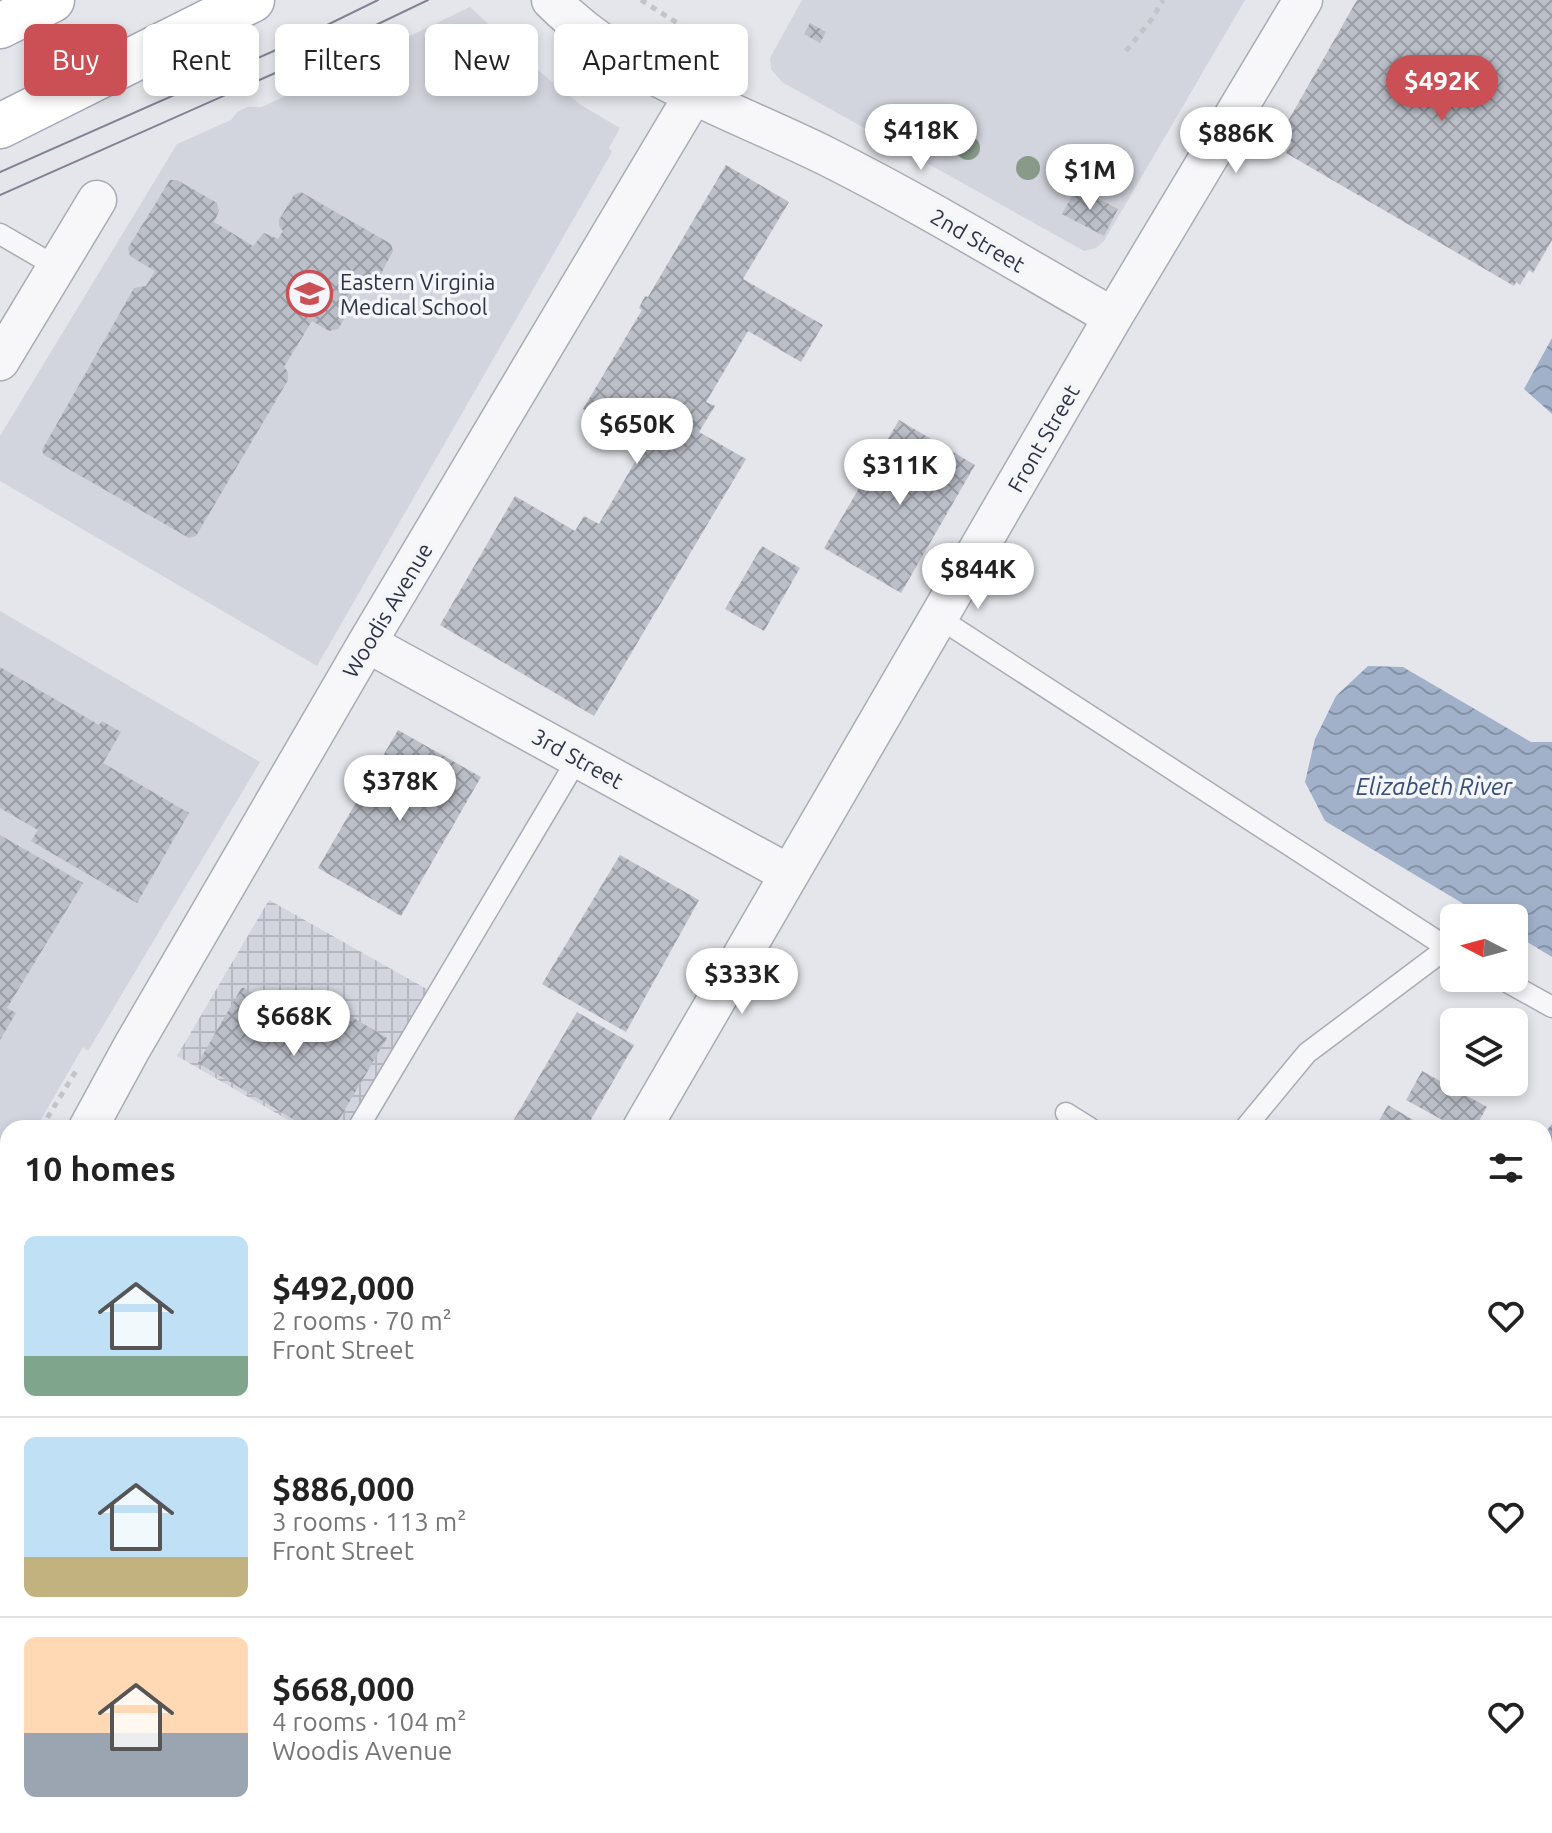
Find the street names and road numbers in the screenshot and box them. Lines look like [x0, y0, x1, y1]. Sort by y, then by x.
street label: 2nd Street [927, 203, 1030, 277]
street label: Front Street [1002, 379, 1084, 496]
street label: Woodis Avenue [337, 538, 437, 682]
street label: 3rd Street [528, 723, 628, 793]

